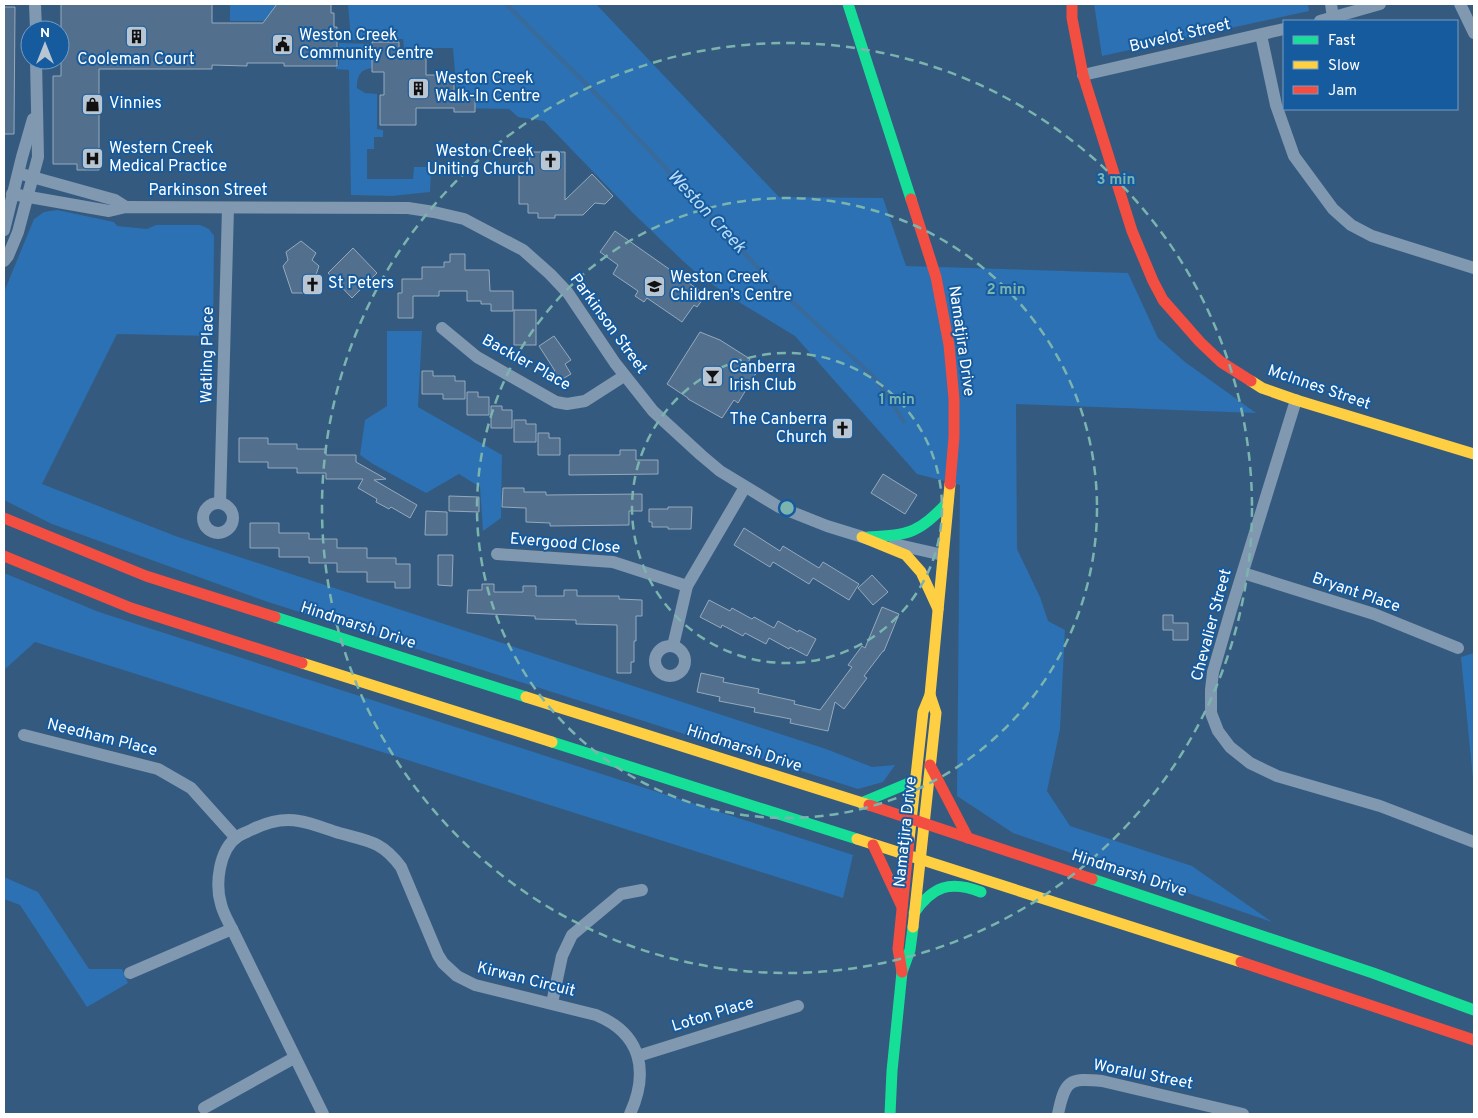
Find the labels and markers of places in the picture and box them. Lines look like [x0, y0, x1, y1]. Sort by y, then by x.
building icon: Cooleman Court [124, 24, 148, 48]
place label: Weston Creek Community Centre [299, 26, 434, 64]
public building icon: Weston Creek Community Centre [271, 33, 295, 57]
place label: Cooleman Court [77, 50, 195, 70]
place label: Weston Creek Walk-In Centre [435, 69, 540, 107]
building icon: Weston Creek Walk-In Centre [407, 76, 431, 100]
shop icon: Vinnies [81, 92, 105, 116]
place label: Vinnies [109, 94, 162, 114]
place label: Western Creek Medical Practice [109, 139, 227, 177]
place label: Weston Creek Uniting Church [427, 142, 534, 180]
hospital icon: Western Creek Medical Practice [81, 146, 105, 170]
church icon: Weston Creek Uniting Church [538, 149, 562, 173]
place label: Weston Creek Children’s Centre [670, 268, 792, 306]
church icon: St Peters [300, 272, 324, 296]
place label: St Peters [328, 274, 394, 294]
school or university icon: Weston Creek Children’s Centre [642, 275, 666, 299]
place label: Canberra Irish Club [729, 358, 797, 396]
bar icon: Canberra Irish Club [701, 365, 725, 389]
place label: The Canberra Church [730, 410, 827, 448]
church icon: The Canberra Church [831, 417, 855, 441]
centre of rings [778, 499, 796, 517]

